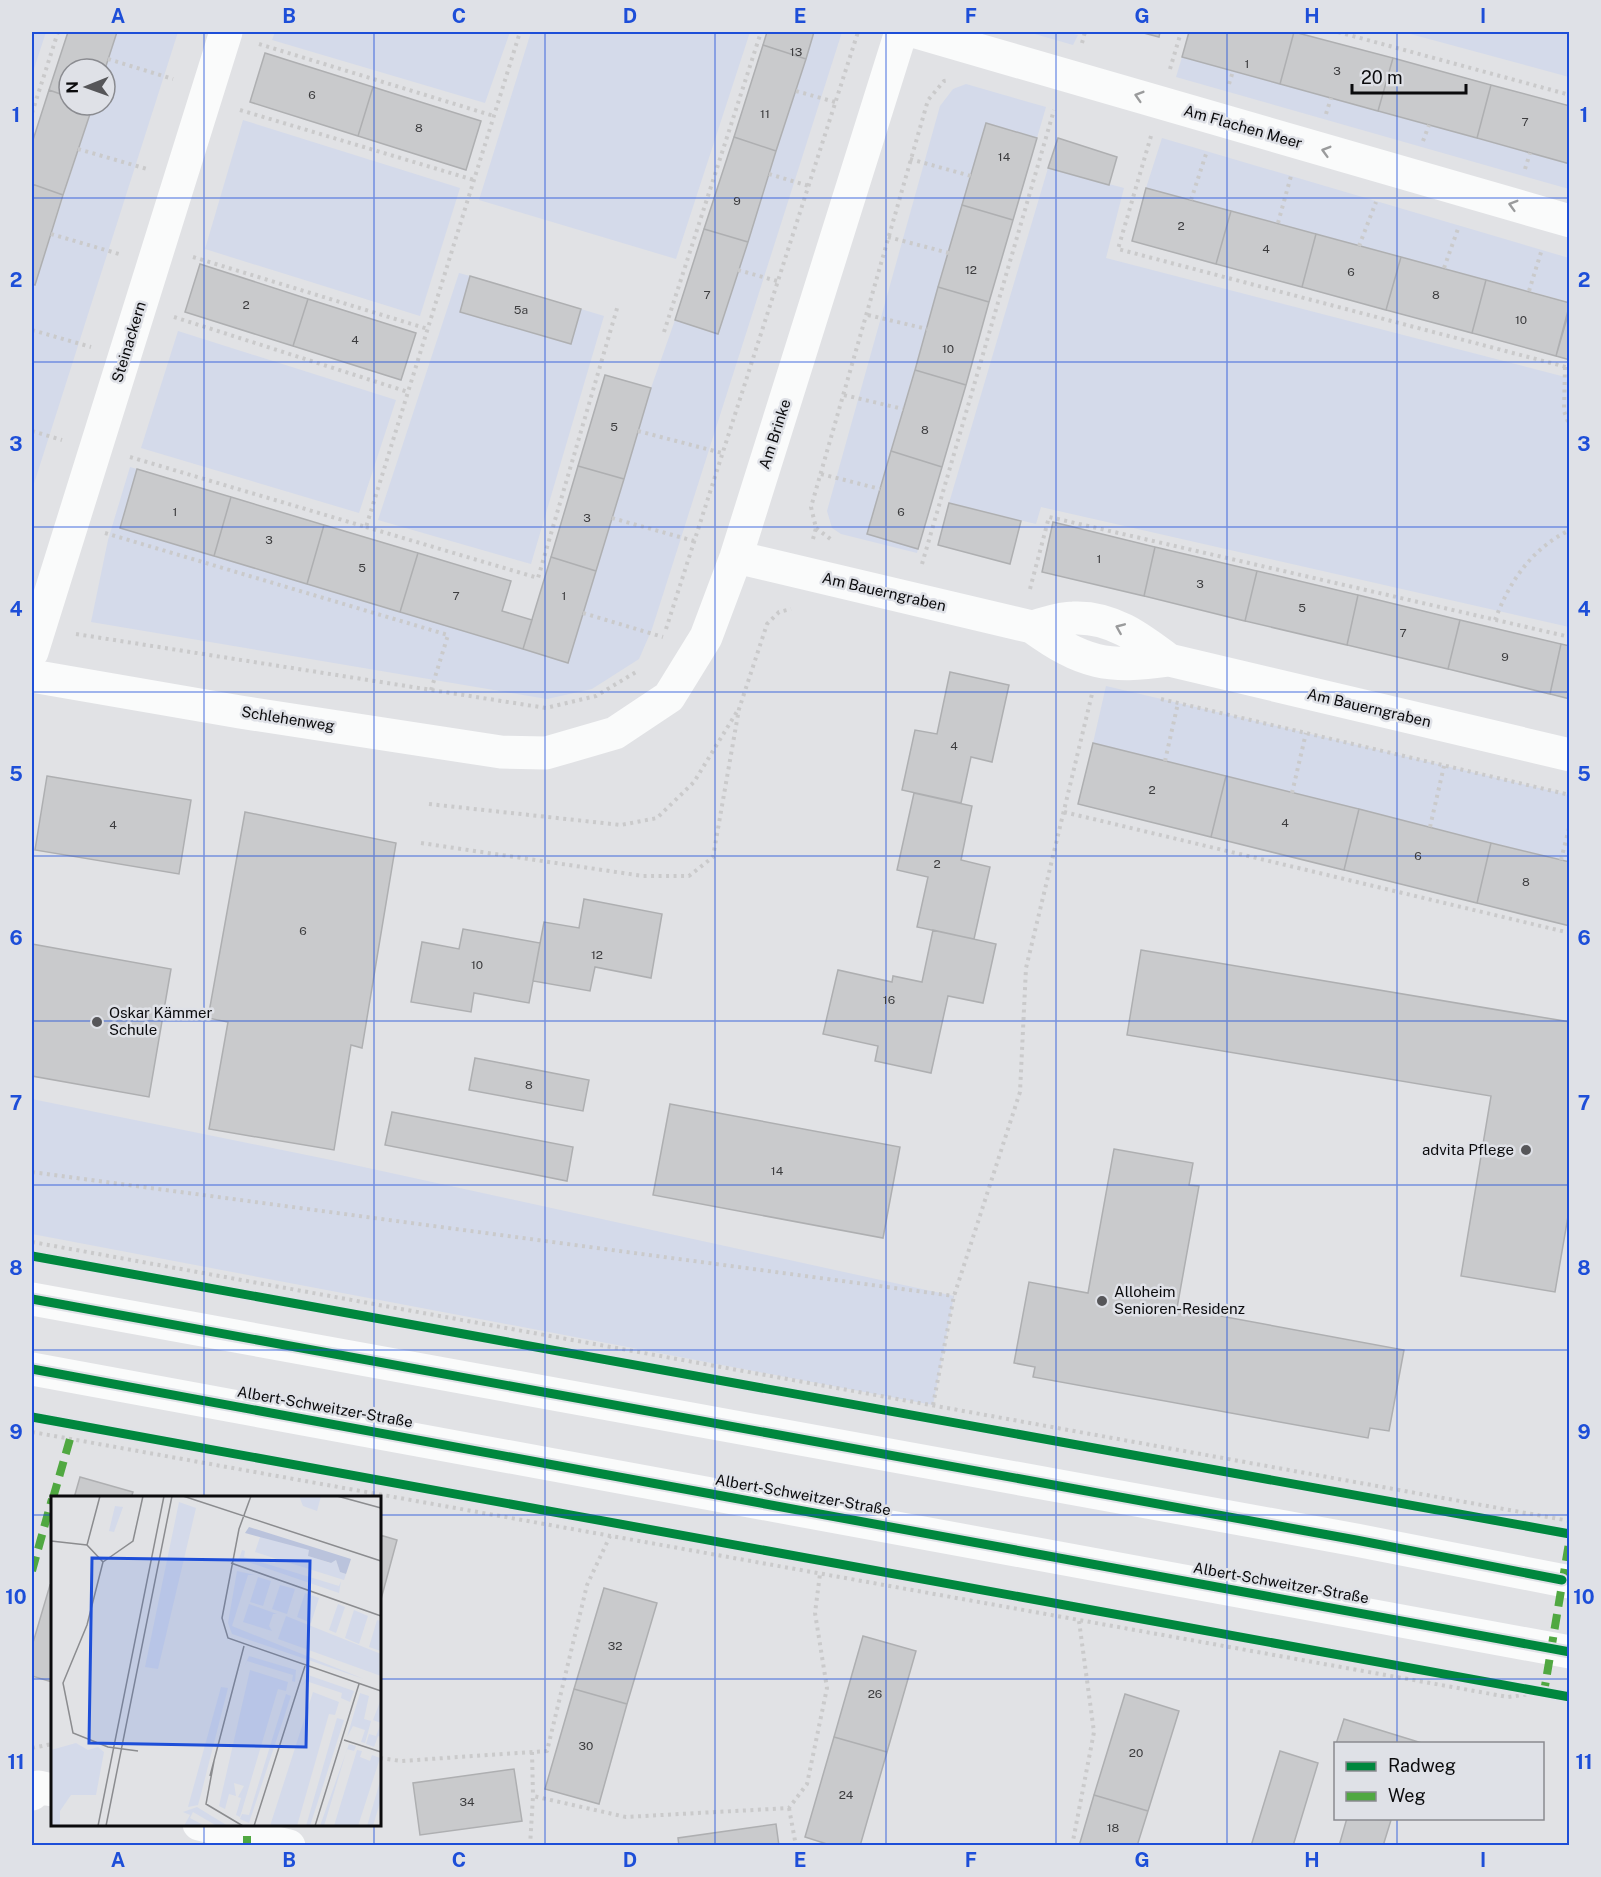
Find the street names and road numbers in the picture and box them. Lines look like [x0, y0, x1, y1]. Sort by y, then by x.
street label: Am Flachen Meer [1182, 101, 1304, 152]
street label: Steinackern [108, 299, 149, 384]
street label: Am Brinke [755, 397, 794, 471]
street label: Am Bauerngraben [820, 569, 948, 614]
street label: Am Bauerngraben [1305, 685, 1433, 730]
street label: Schlehenweg [240, 703, 336, 734]
street label: Albert-Schweitzer-Straße [236, 1383, 414, 1430]
street label: Albert-Schweitzer-Straße [714, 1471, 892, 1518]
street label: Albert-Schweitzer-Straße [1192, 1559, 1370, 1606]

